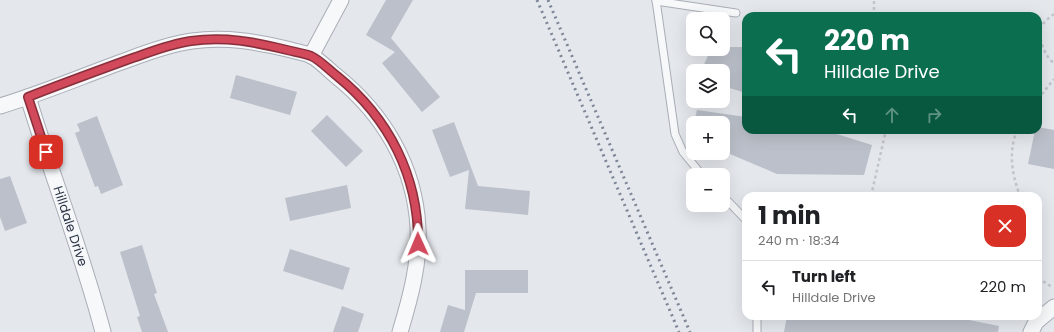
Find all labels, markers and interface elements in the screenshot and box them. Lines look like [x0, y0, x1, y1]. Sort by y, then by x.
map controls [686, 12, 730, 212]
button: search [686, 12, 730, 56]
text: 220 m [824, 21, 910, 60]
icon: left [758, 28, 810, 80]
text: Hilldale Drive [824, 59, 940, 84]
button: layers [686, 64, 730, 108]
icon: left [839, 104, 861, 126]
icon: ahead [881, 104, 903, 126]
icon: right [923, 104, 945, 126]
button: + [686, 116, 730, 160]
pin [29, 135, 63, 169]
icon: arrive [35, 141, 57, 163]
button: − [686, 168, 730, 212]
street label: Hilldale Drive [49, 184, 92, 269]
text: 1 min [758, 199, 821, 232]
button: close [984, 205, 1026, 247]
position arrow [397, 223, 439, 265]
text: 240 m · 18:34 [758, 231, 839, 250]
text: Turn left [792, 266, 856, 287]
icon: left [758, 276, 780, 298]
text: 220 m [980, 276, 1026, 297]
text: Hilldale Drive [792, 288, 876, 307]

